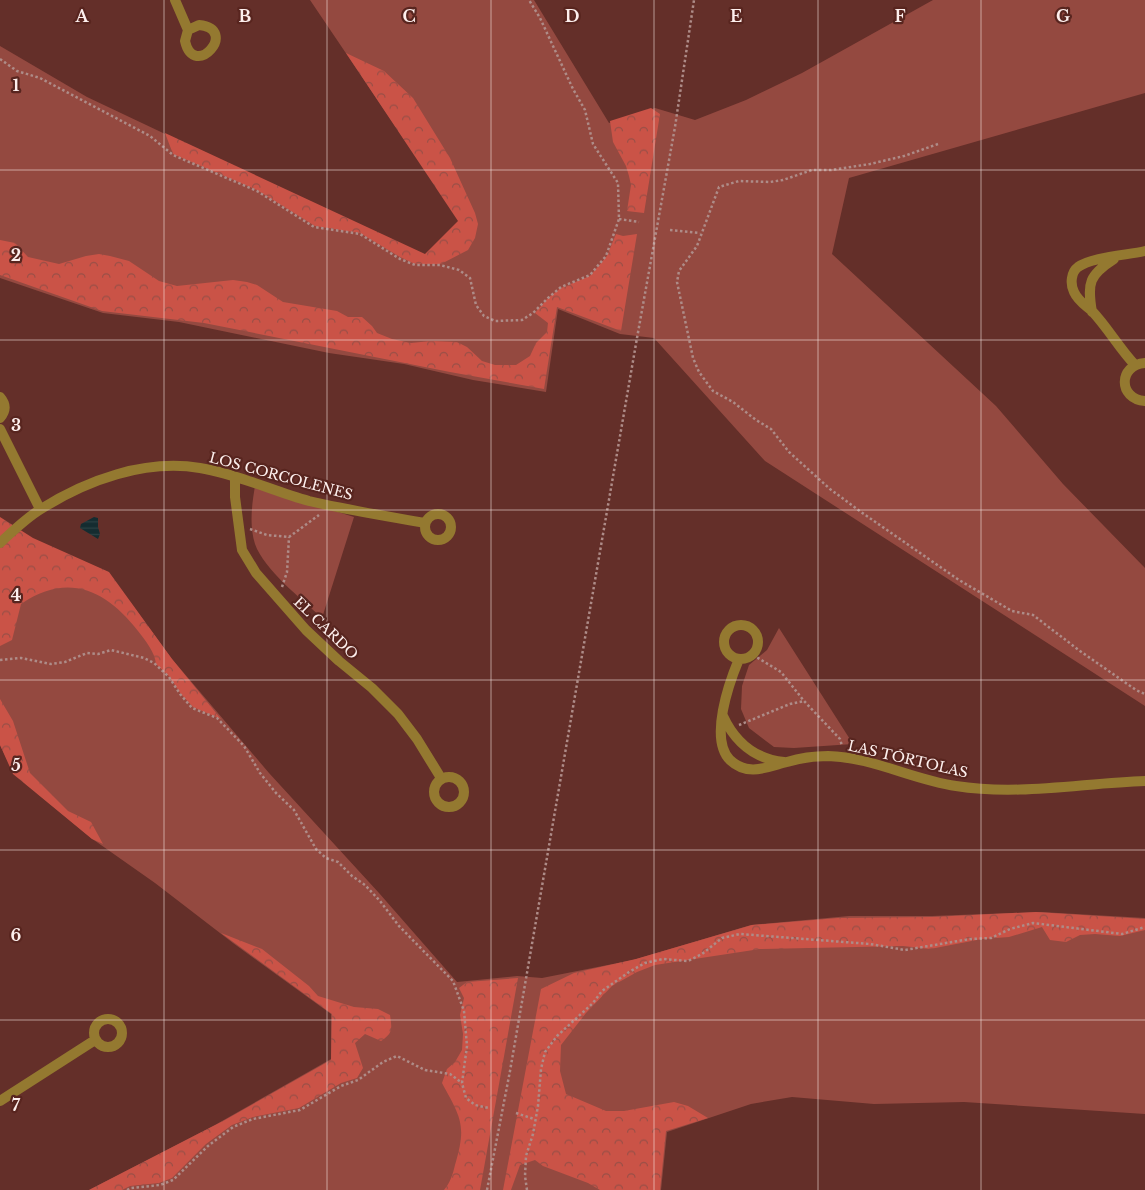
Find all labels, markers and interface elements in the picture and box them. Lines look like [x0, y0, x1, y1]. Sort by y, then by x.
text: A [75, 6, 90, 26]
text: B [239, 6, 252, 26]
text: C [402, 6, 416, 26]
text: D [565, 6, 579, 26]
text: E [730, 6, 742, 26]
text: F [894, 6, 906, 26]
text: G [1056, 6, 1070, 26]
text: 1 [13, 75, 20, 95]
text: 2 [11, 245, 21, 265]
text: 3 [11, 415, 21, 435]
street label: LOS CORCOLENES [207, 448, 355, 504]
text: 4 [11, 585, 21, 605]
street label: EL CARDO [290, 593, 362, 663]
street label: LAS TÓRTOLAS [846, 736, 970, 782]
text: 5 [11, 755, 21, 775]
text: 6 [11, 925, 22, 945]
text: 7 [12, 1095, 21, 1115]

